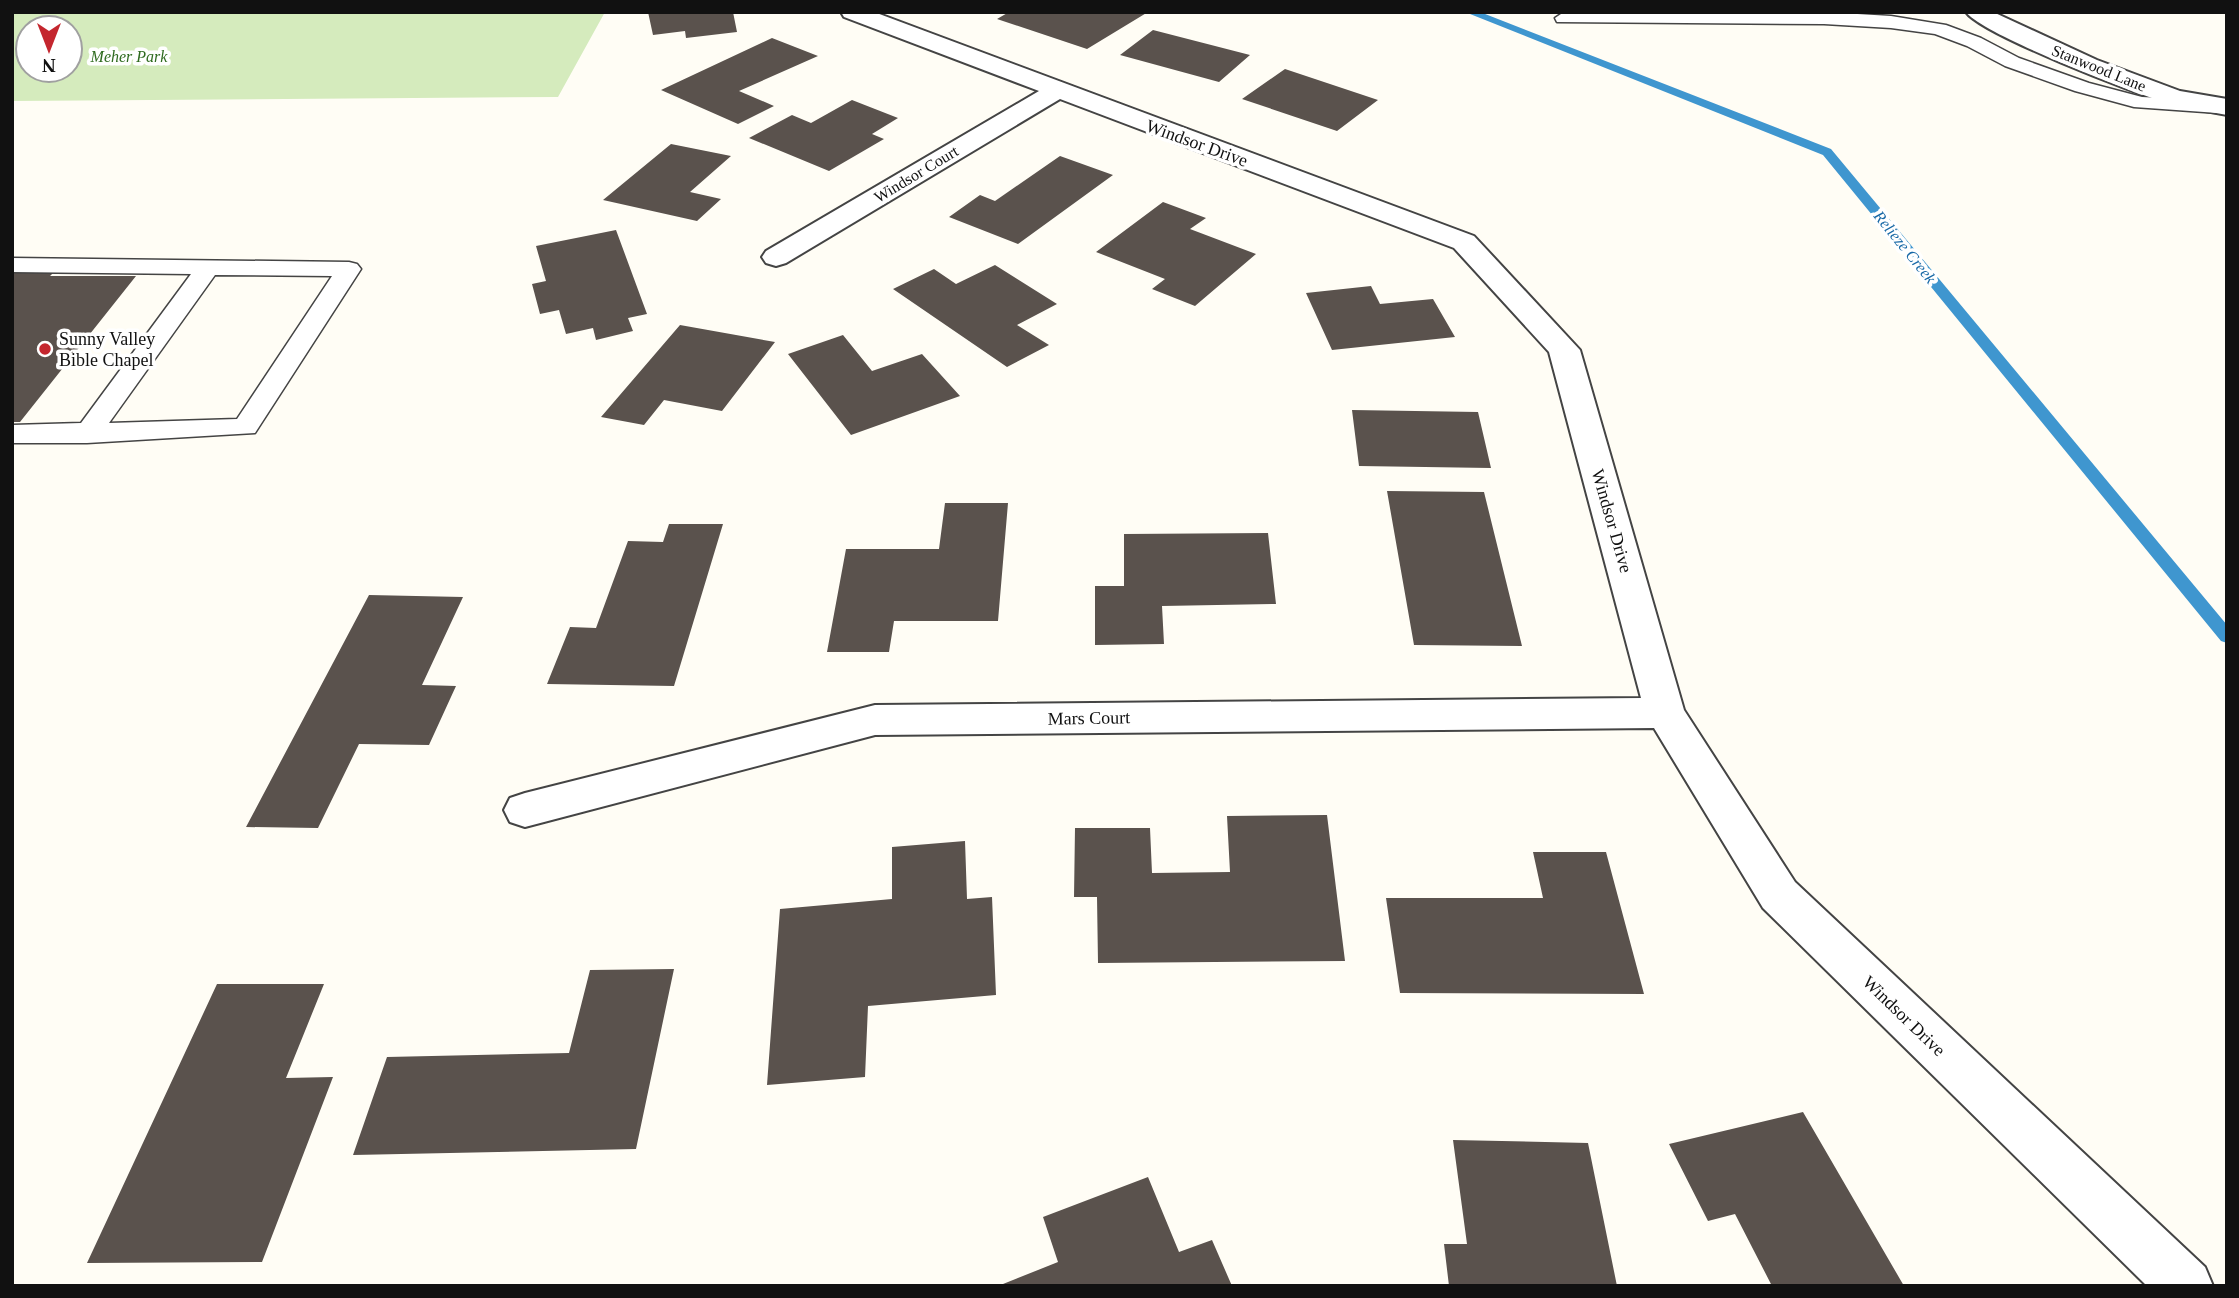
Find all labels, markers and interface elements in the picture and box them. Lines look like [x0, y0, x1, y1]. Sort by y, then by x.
north arrow [14, 14, 84, 84]
street label: Stanwood Lane [2049, 41, 2149, 95]
park label: Meher Park [90, 48, 168, 65]
text: N [42, 55, 56, 76]
street label: Windsor Drive [1143, 115, 1251, 171]
street label: Windsor Court [871, 142, 962, 206]
water label: Relieze Creek [1870, 207, 1940, 287]
place label: Sunny Valley Bible Chapel [59, 329, 155, 370]
marker: Sunny Valley Bible Chapel [37, 341, 53, 357]
street label: Windsor Drive [1588, 467, 1636, 575]
street label: Mars Court [1048, 707, 1130, 729]
street label: Windsor Drive [1859, 972, 1949, 1060]

